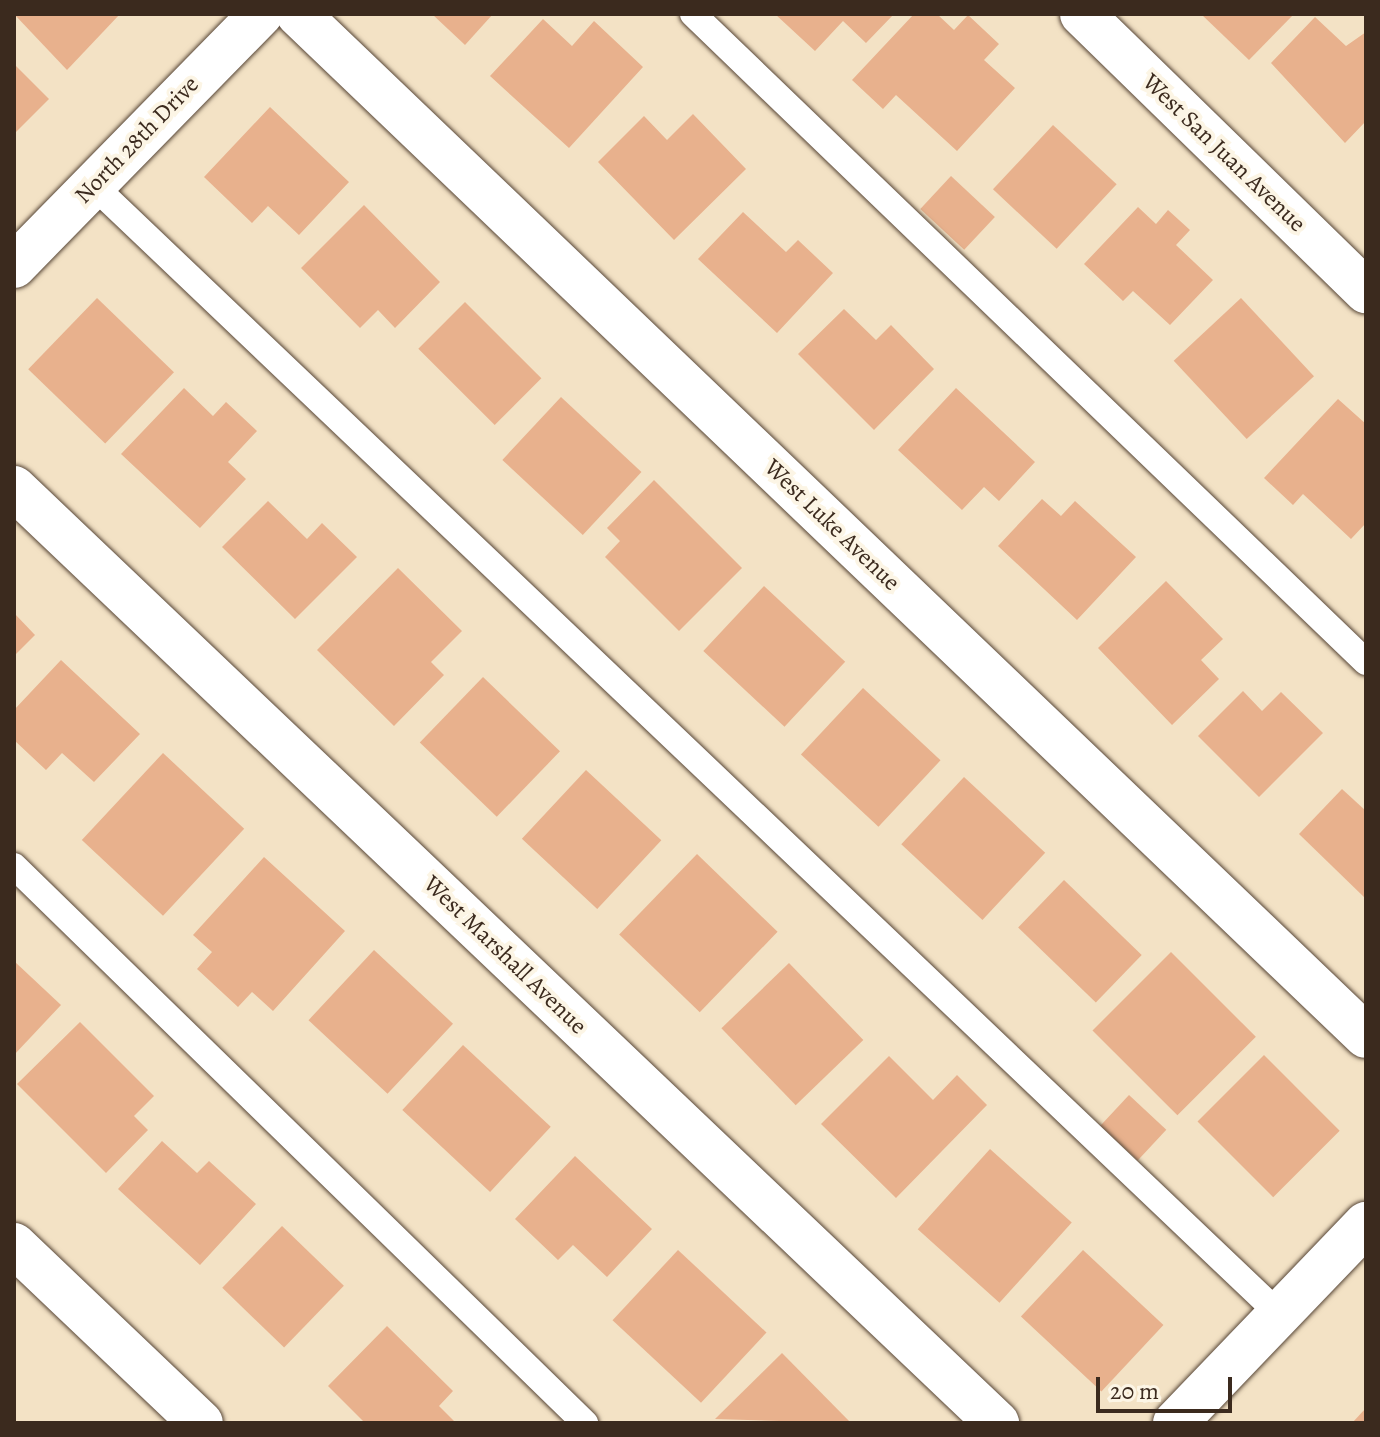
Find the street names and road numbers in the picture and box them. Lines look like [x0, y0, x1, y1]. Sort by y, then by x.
street label: West San Juan Avenue [1136, 68, 1312, 238]
street label: North 28th Drive [69, 70, 205, 210]
street label: West Luke Avenue [758, 453, 906, 597]
street label: West Marshall Avenue [417, 870, 593, 1040]

